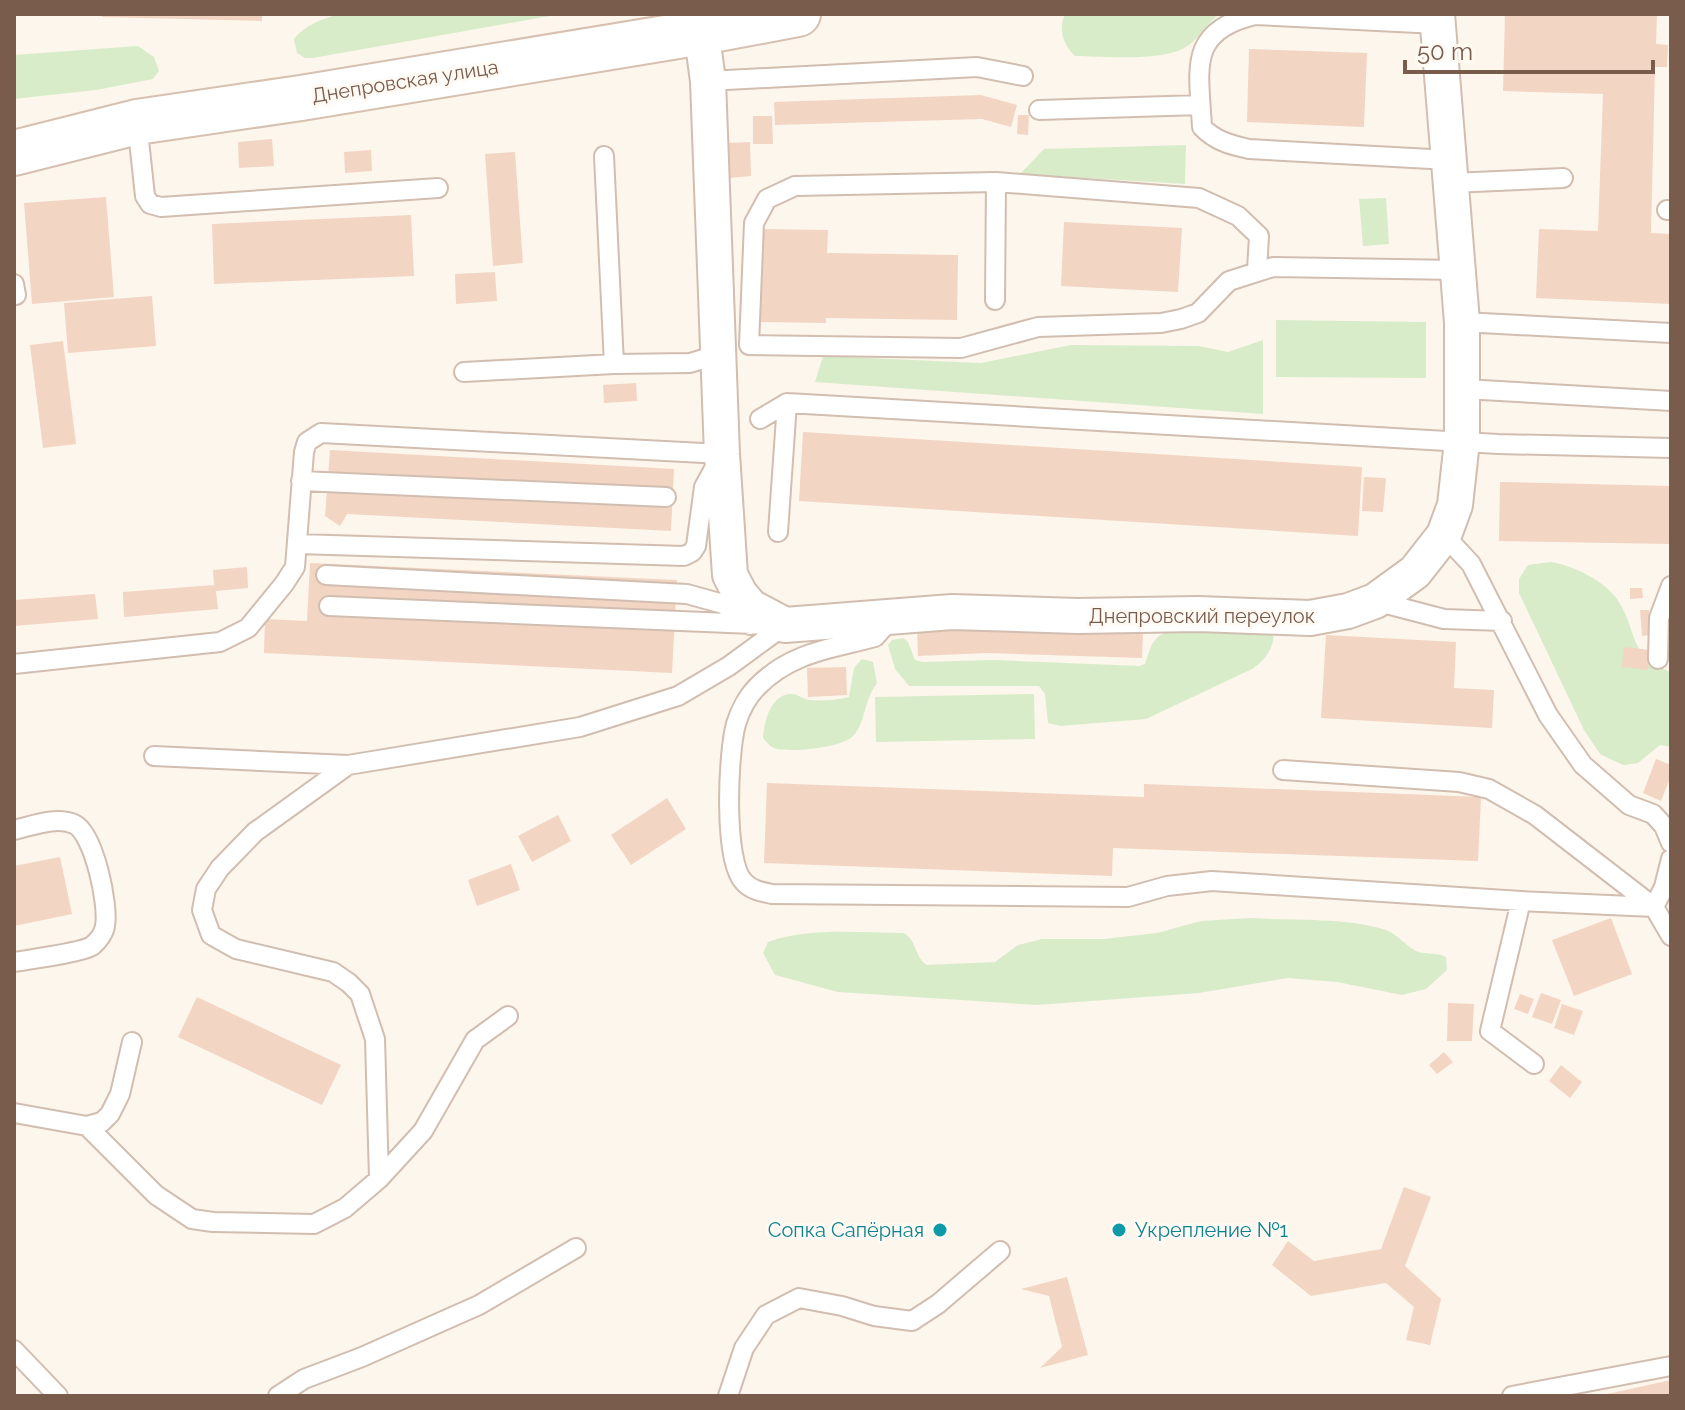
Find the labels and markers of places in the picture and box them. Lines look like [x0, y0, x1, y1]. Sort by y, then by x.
place label: Сопка Сапёрная [768, 1218, 924, 1242]
place label: Укрепление №1 [1135, 1218, 1288, 1242]
marker: Сопка Сапёрная [931, 1221, 949, 1239]
marker: Укрепление №1 [1110, 1221, 1128, 1239]

